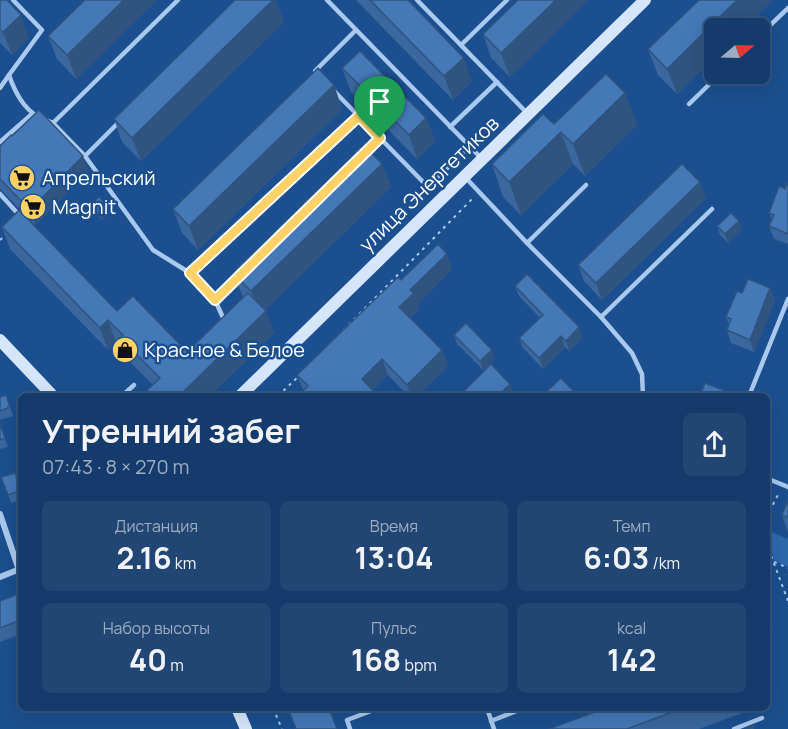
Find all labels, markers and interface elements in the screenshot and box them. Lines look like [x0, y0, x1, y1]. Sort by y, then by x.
north arrow [704, 18, 770, 84]
map controls [704, 18, 770, 84]
pin [354, 76, 405, 138]
icon: arrive [363, 85, 396, 118]
street label: улица Энергетиков [353, 110, 505, 257]
supermarket icon: Апрельский [7, 163, 37, 193]
place label: Апрельский [42, 164, 156, 191]
supermarket icon: Magnit [18, 192, 48, 222]
place label: Magnit [52, 193, 116, 220]
shop icon: Красное & Белое [110, 335, 140, 365]
place label: Красное & Белое [144, 336, 305, 363]
text: Утренний забег [42, 408, 300, 453]
button: share [683, 413, 746, 476]
text: 07:43 · 8 × 270 m [42, 453, 190, 480]
text: Дистанция [115, 515, 198, 537]
text: Время [370, 515, 418, 537]
text: Темп [613, 515, 651, 537]
text: 2.16 [116, 537, 172, 578]
text: 13:04 [355, 537, 433, 578]
text: 6:03 [583, 537, 649, 578]
text: km [172, 552, 196, 574]
text: /km [649, 552, 680, 574]
text: Набор высоты [103, 617, 210, 639]
text: Пульс [371, 617, 417, 639]
text: kcal [617, 617, 646, 639]
text: 40 [129, 639, 167, 680]
text: 168 [351, 639, 401, 680]
text: 142 [607, 639, 656, 680]
text: m [167, 654, 184, 676]
text: bpm [401, 654, 437, 676]

